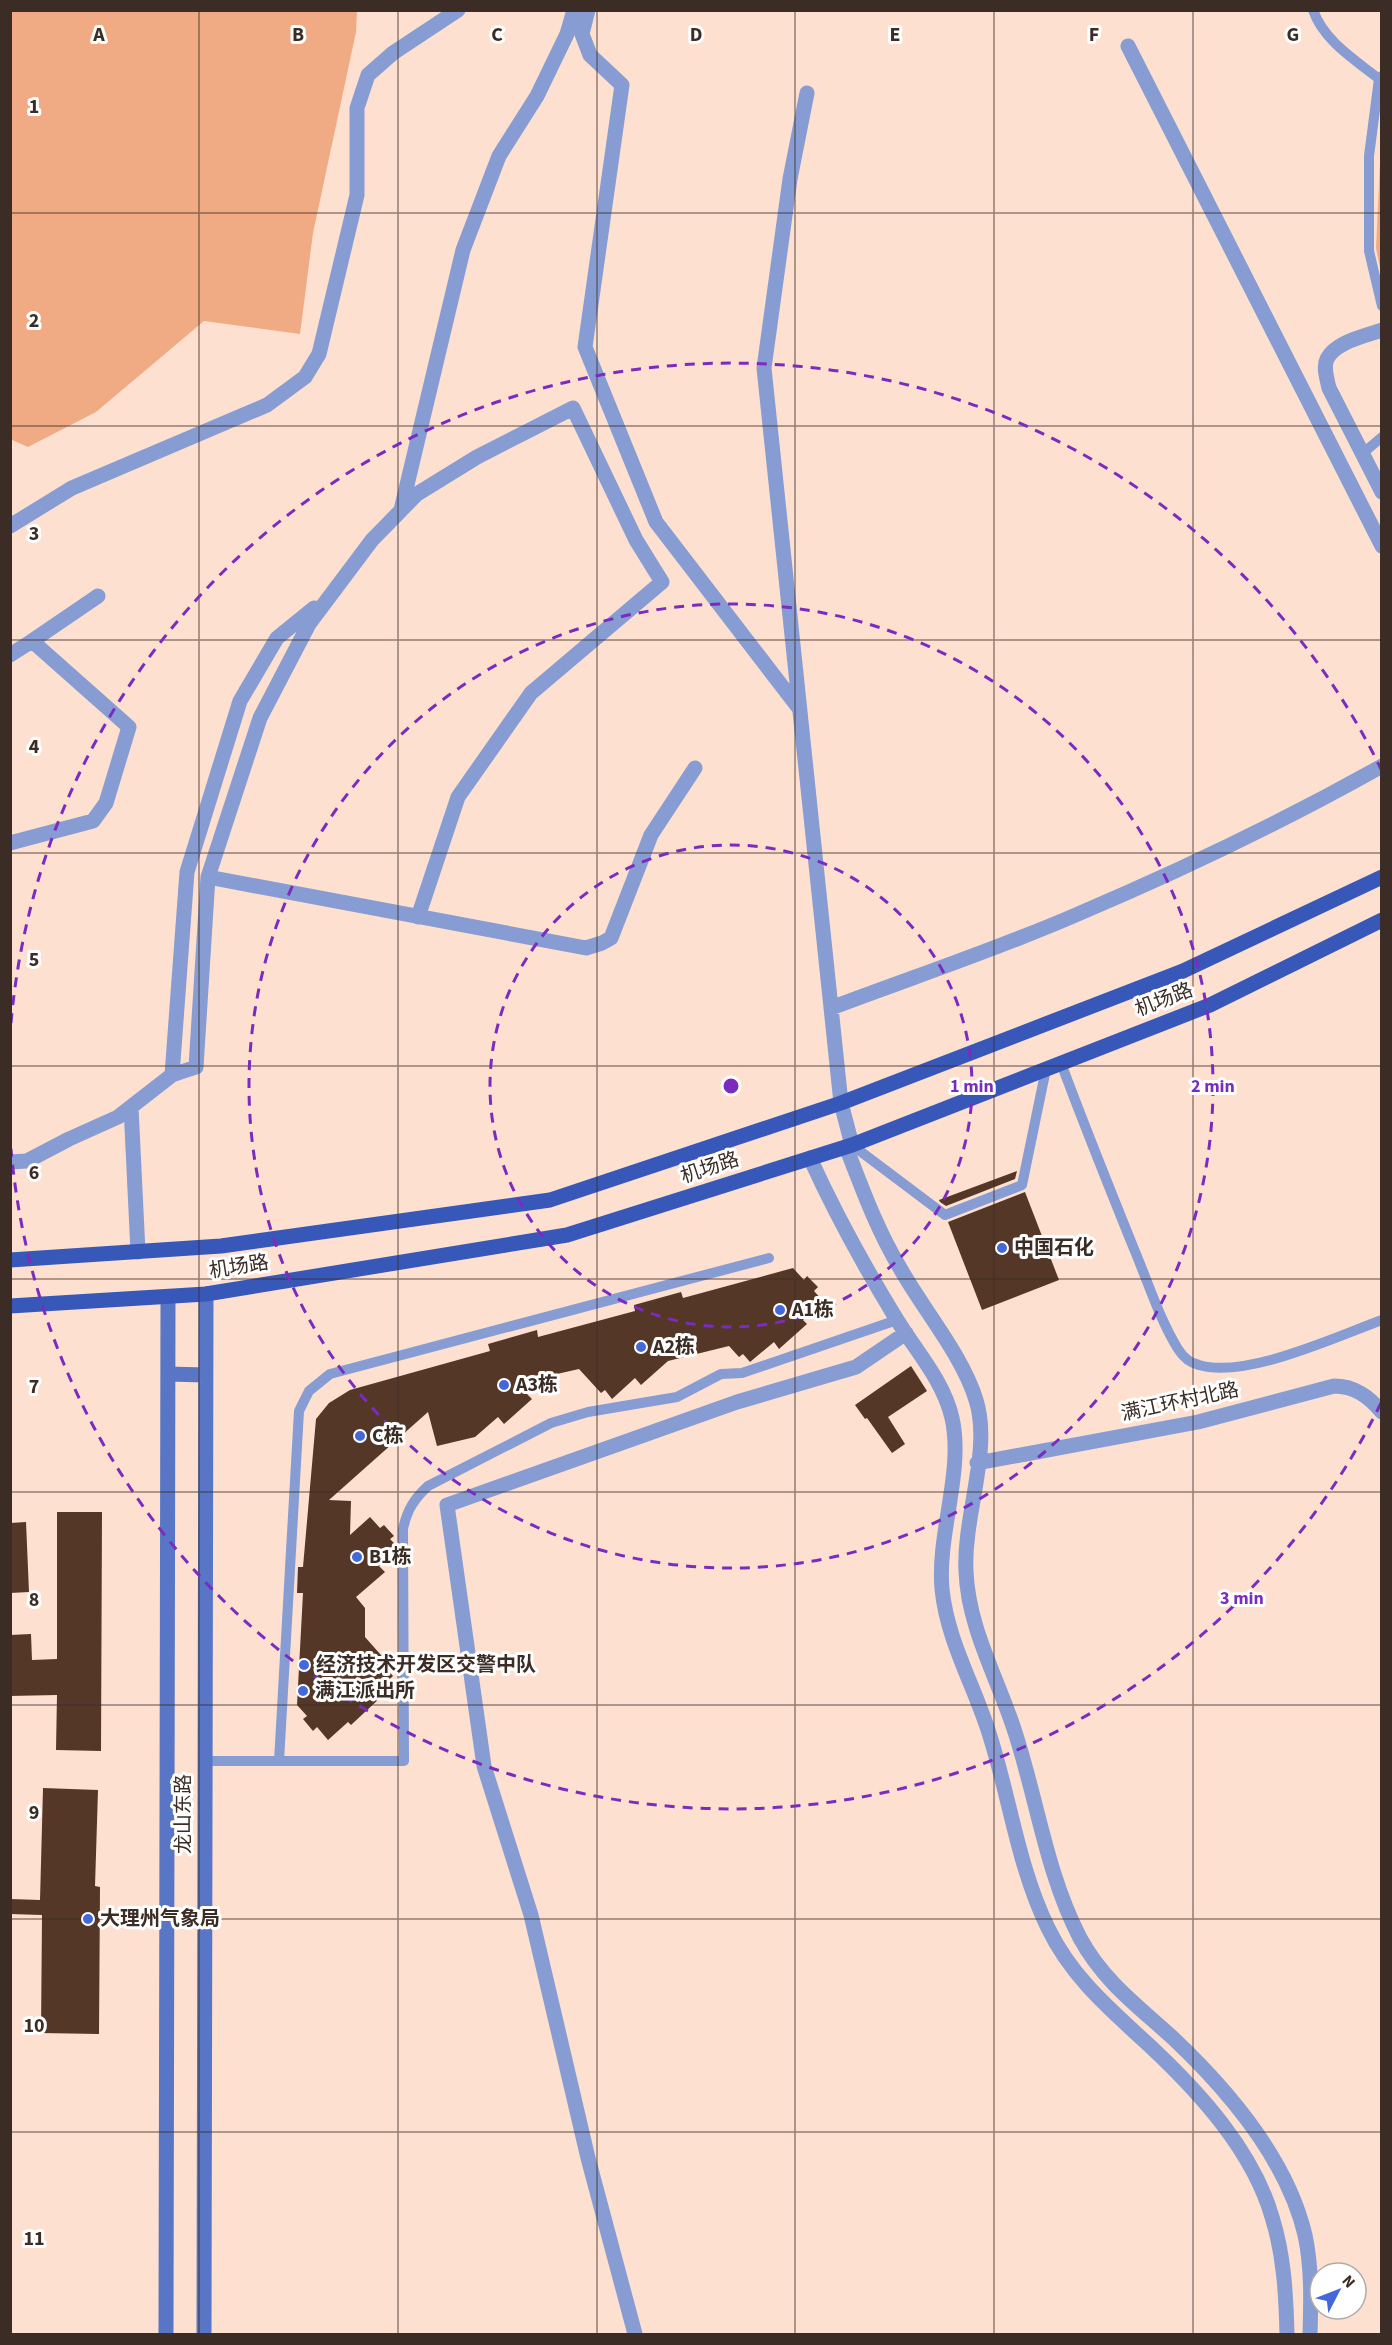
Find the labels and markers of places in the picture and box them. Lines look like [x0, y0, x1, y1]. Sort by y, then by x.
centre of rings [721, 1076, 741, 1096]
place label: 中国石化 [1014, 1234, 1094, 1262]
marker: 中国石化 [995, 1241, 1009, 1255]
place label: A1栋 [791, 1296, 834, 1324]
marker: A1栋 [773, 1303, 787, 1317]
place label: A2栋 [652, 1333, 695, 1361]
marker: A2栋 [634, 1340, 648, 1354]
place label: A3栋 [515, 1371, 558, 1399]
marker: A3栋 [497, 1378, 511, 1392]
place label: C栋 [372, 1422, 404, 1450]
marker: C栋 [353, 1429, 367, 1443]
place label: B1栋 [369, 1543, 412, 1571]
marker: B1栋 [350, 1550, 364, 1564]
place label: 经济技术开发区交警中队 [316, 1651, 536, 1679]
marker: 经济技术开发区交警中队 [297, 1658, 311, 1672]
place label: 满江派出所 [315, 1677, 415, 1705]
marker: 满江派出所 [296, 1684, 310, 1698]
place label: 大理州气象局 [100, 1905, 220, 1933]
marker: 大理州气象局 [81, 1912, 95, 1926]

